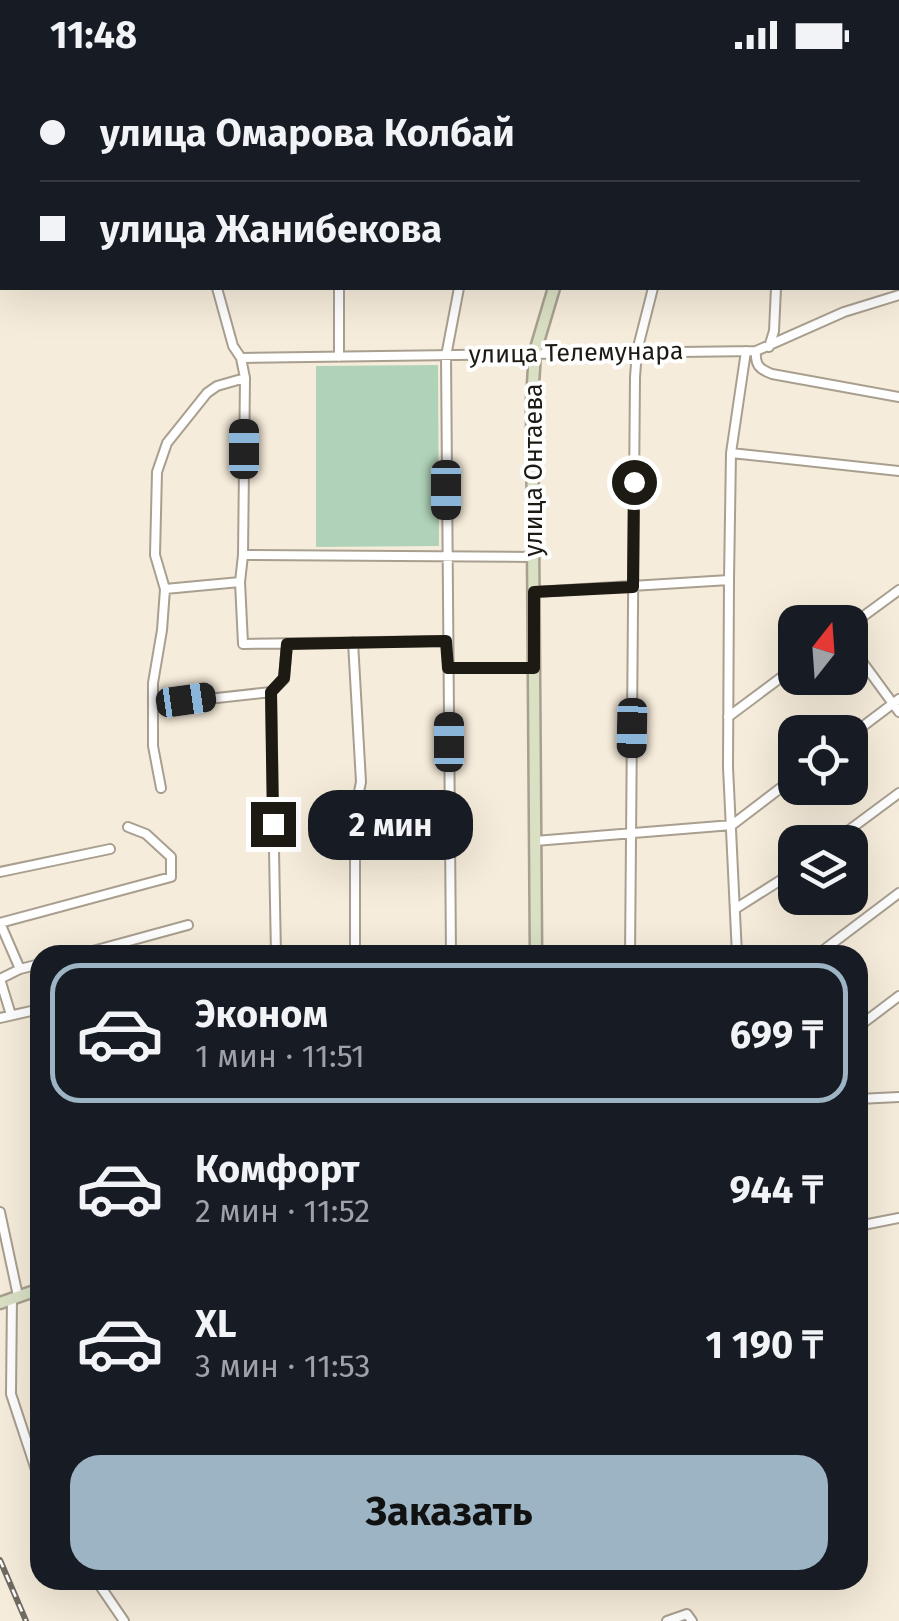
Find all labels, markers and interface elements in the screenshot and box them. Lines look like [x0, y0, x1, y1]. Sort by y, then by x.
text: 11:48 [50, 12, 137, 58]
text: улица Омарова Колбай [100, 110, 515, 156]
text: улица Жанибекова [100, 206, 442, 252]
street label: улица Телемунара [468, 336, 684, 370]
street label: улица Онтаева [519, 383, 549, 557]
car [229, 419, 259, 479]
car [431, 460, 461, 520]
route start [612, 460, 657, 505]
north arrow [778, 605, 868, 695]
map controls [778, 605, 868, 915]
car [154, 681, 218, 719]
car [616, 698, 648, 758]
car [434, 712, 464, 772]
button: locate [778, 715, 868, 805]
callout: 2 мин [308, 789, 473, 859]
route end [251, 802, 296, 847]
text: 2 мин [349, 806, 432, 844]
button: layers [778, 825, 868, 915]
icon: car [75, 988, 165, 1078]
text: Эконом [195, 991, 328, 1037]
text: 699 ₸ [730, 1012, 823, 1058]
text: 1 мин · 11:51 [195, 1037, 365, 1075]
icon: car [75, 1143, 165, 1233]
text: Комфорт [195, 1146, 359, 1192]
text: 944 ₸ [729, 1167, 823, 1213]
text: 2 мин · 11:52 [195, 1192, 370, 1230]
icon: car [75, 1298, 165, 1388]
text: XL [195, 1301, 237, 1347]
text: 1 190 ₸ [705, 1322, 823, 1368]
text: 3 мин · 11:53 [195, 1347, 371, 1385]
button: Заказать [70, 1455, 828, 1570]

